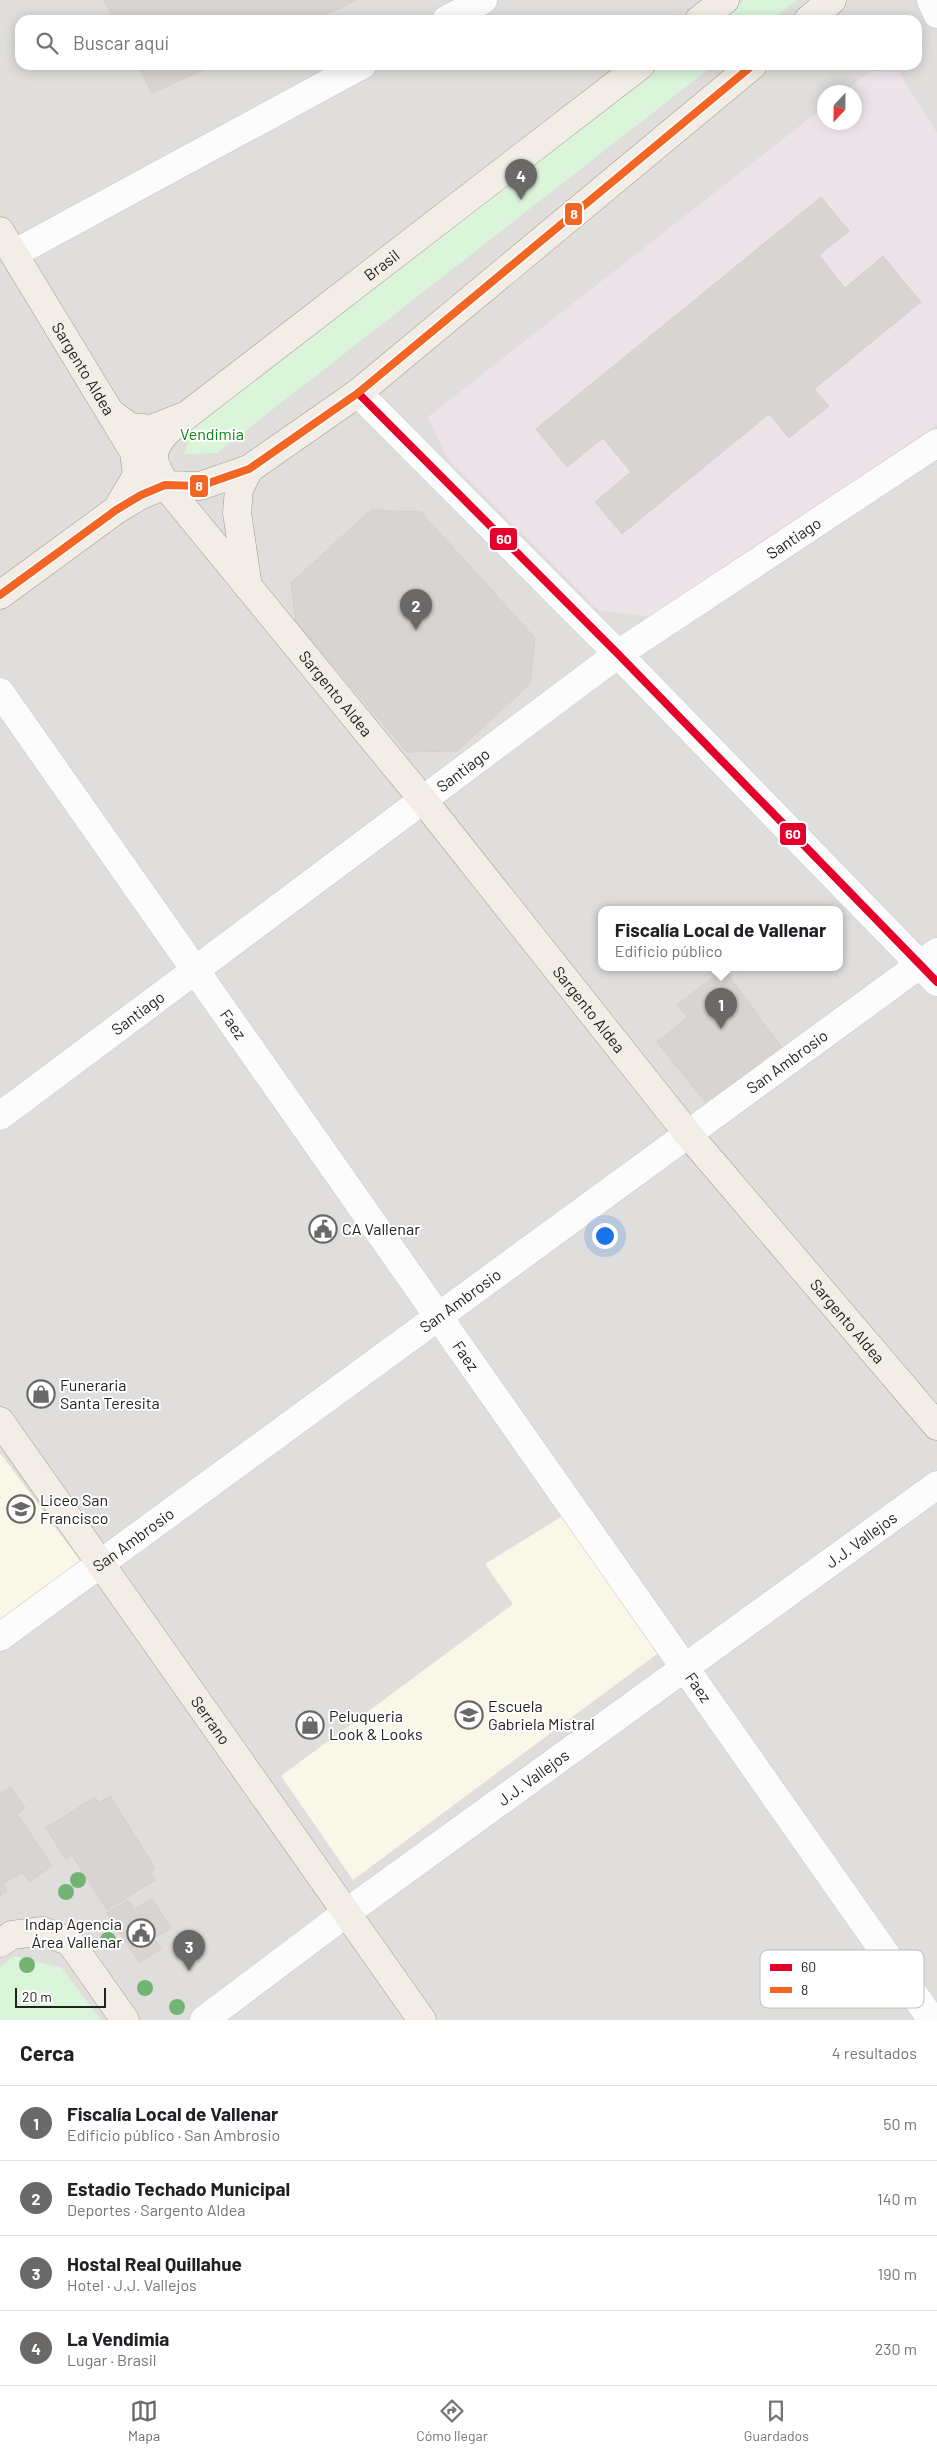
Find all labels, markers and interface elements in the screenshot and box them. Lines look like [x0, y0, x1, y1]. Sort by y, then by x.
search box [15, 15, 922, 70]
icon: search [33, 29, 61, 57]
text: Buscar aquí [73, 31, 169, 54]
north arrow [817, 85, 862, 130]
pin: 4 [505, 159, 537, 200]
line badge: 8 [564, 202, 583, 226]
text: 8 [570, 205, 578, 222]
street label: Brasil [360, 245, 403, 284]
street label: Sargento Aldea [49, 319, 119, 418]
park label: Vendimia [180, 424, 244, 443]
line badge: 8 [189, 474, 209, 498]
text: 8 [195, 477, 203, 494]
street label: Santiago [762, 513, 824, 562]
line badge: 60 [489, 527, 518, 551]
text: 60 [496, 530, 512, 547]
pin: 2 [400, 589, 432, 630]
street label: Sargento Aldea [295, 646, 377, 740]
street label: Santiago [432, 743, 493, 796]
line badge: 60 [779, 822, 807, 846]
text: 60 [785, 825, 801, 842]
popup [598, 906, 843, 971]
text: Fiscalía Local de Vallenar [615, 918, 826, 941]
text: Edificio público [615, 941, 722, 960]
street label: Sargento Aldea [549, 962, 630, 1056]
street label: Santiago [107, 987, 168, 1039]
pin: 1 [705, 988, 737, 1029]
street label: Faez [217, 1005, 251, 1043]
street label: San Ambrosio [742, 1025, 831, 1097]
public building icon: CA Vallenar [308, 1214, 338, 1244]
place label: CA Vallenar [342, 1219, 420, 1238]
your location [592, 1223, 618, 1249]
street label: San Ambrosio [415, 1264, 504, 1336]
street label: Sargento Aldea [807, 1275, 889, 1367]
street label: Faez [449, 1337, 483, 1374]
place label: Funeraria Santa Teresita [60, 1375, 160, 1412]
shop icon: Funeraria Santa Teresita [26, 1379, 56, 1409]
place label: Liceo San Francisco [40, 1490, 108, 1527]
school or university icon: Liceo San Francisco [6, 1494, 36, 1524]
street label: San Ambrosio [89, 1503, 177, 1575]
street label: J.J. Vallejos [822, 1507, 900, 1572]
street label: Faez [682, 1668, 716, 1706]
street label: Serrano [188, 1692, 235, 1748]
place label: Escuela Gabriela Mistral [488, 1696, 595, 1733]
school or university icon: Escuela Gabriela Mistral [454, 1700, 484, 1730]
place label: Peluqueria Look & Looks [329, 1706, 423, 1743]
shop icon: Peluqueria Look & Looks [295, 1710, 325, 1740]
street label: J.J. Vallejos [494, 1745, 572, 1809]
place label: Indap Agencia Área Vallenar [25, 1914, 122, 1951]
public building icon: Indap Agencia Área Vallenar [126, 1918, 156, 1948]
pin: 3 [173, 1930, 205, 1971]
legend [760, 1950, 924, 2008]
text: 60 [801, 1958, 816, 1975]
text: 8 [801, 1981, 808, 1998]
scale bar [15, 1985, 106, 2008]
text: 20 m [22, 1988, 52, 2005]
text: Cerca [20, 2040, 74, 2065]
text: 4 resultados [832, 2043, 917, 2062]
text: Fiscalía Local de Vallenar [67, 2102, 278, 2125]
text: 1 [33, 2114, 39, 2133]
text: 50 m [883, 2114, 917, 2133]
text: Edificio público · San Ambrosio [67, 2125, 280, 2144]
text: Estadio Techado Municipal [67, 2177, 290, 2200]
text: 2 [32, 2189, 40, 2208]
text: 140 m [877, 2189, 917, 2208]
text: Deportes · Sargento Aldea [67, 2200, 245, 2219]
text: Hostal Real Quillahue [67, 2252, 242, 2275]
text: 3 [32, 2264, 40, 2283]
text: 190 m [878, 2264, 917, 2283]
text: Hotel · J.J. Vallejos [67, 2275, 197, 2294]
text: La Vendimia [67, 2327, 169, 2350]
text: 4 [31, 2339, 41, 2358]
text: 230 m [875, 2339, 917, 2358]
text: Lugar · Brasil [67, 2350, 156, 2369]
tab: Mapa [128, 2397, 160, 2444]
tab: Cómo llegar [416, 2397, 488, 2444]
tab: Guardados [744, 2397, 809, 2444]

